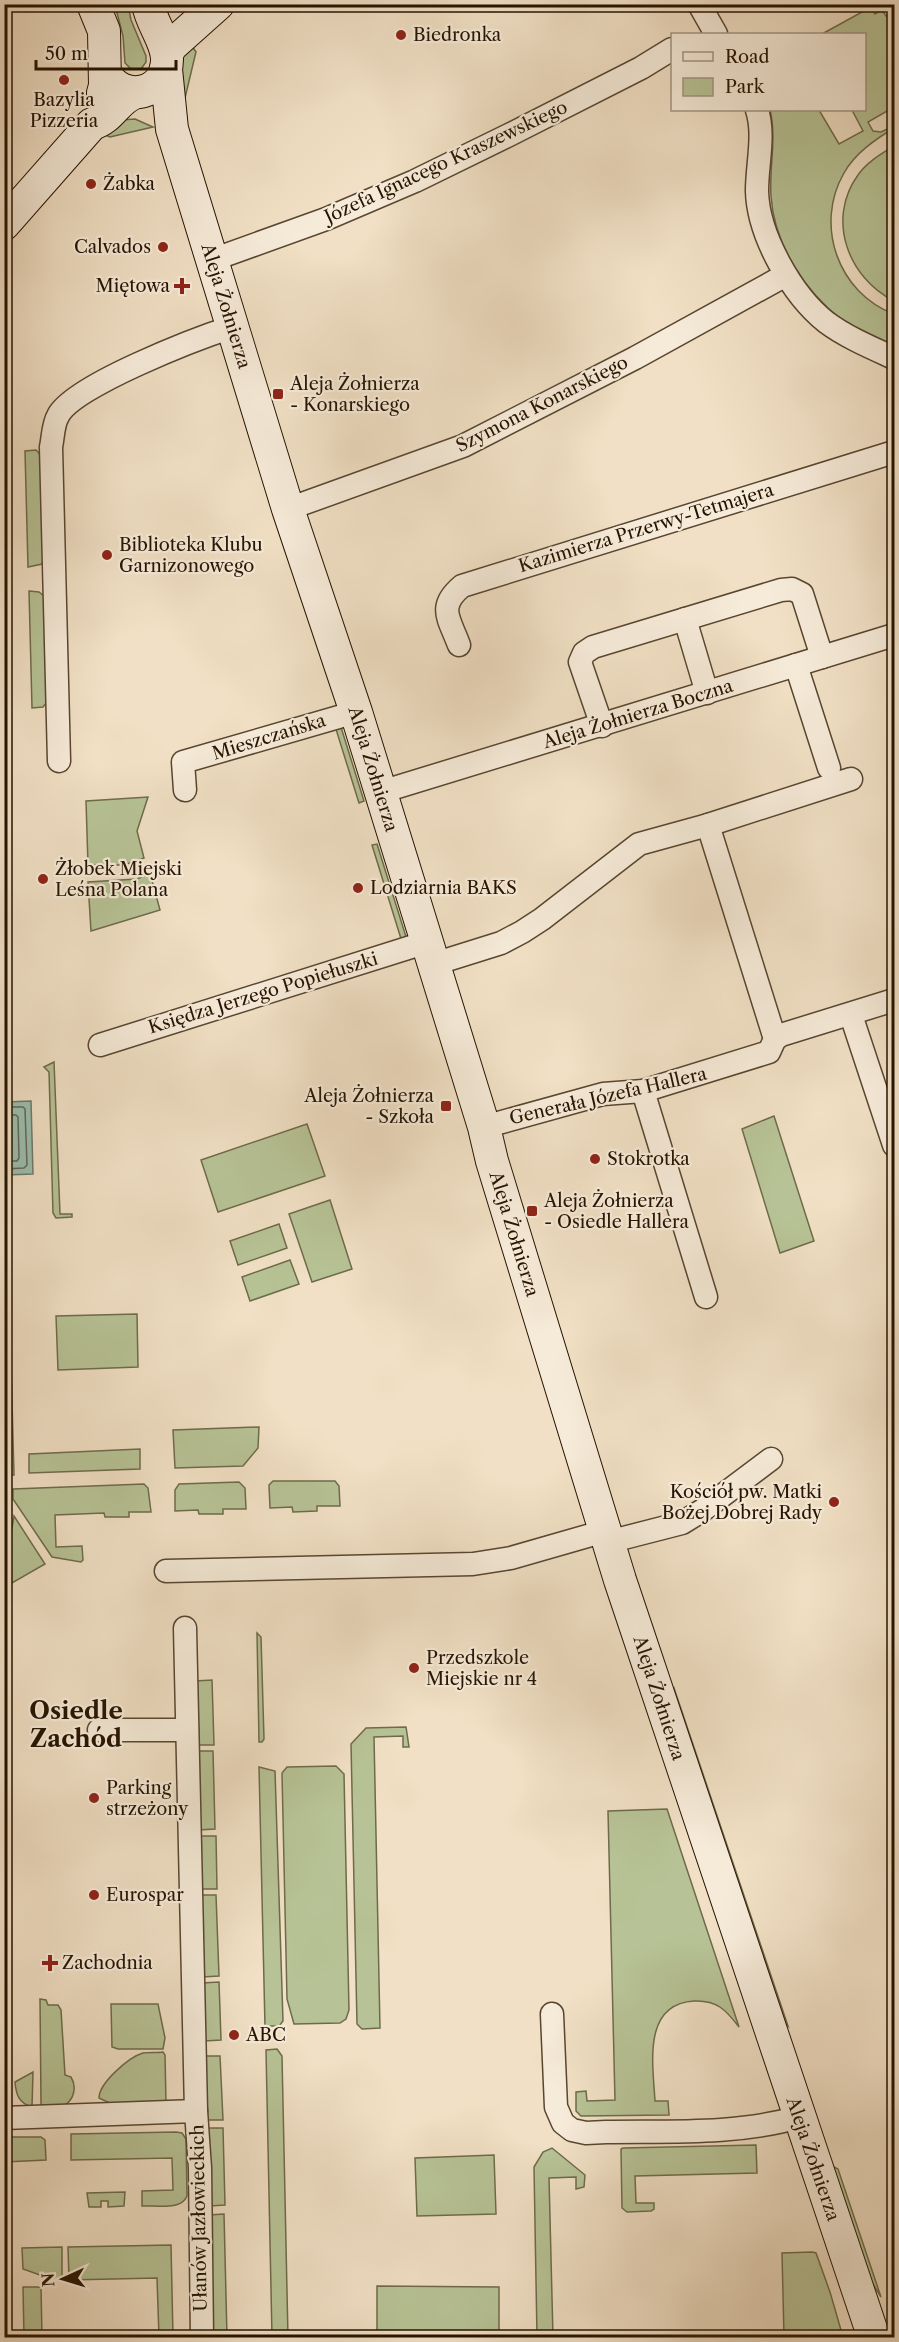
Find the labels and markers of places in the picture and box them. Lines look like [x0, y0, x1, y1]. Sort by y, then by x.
place label: Biedronka [413, 24, 502, 46]
marker: Biedronka [394, 28, 408, 42]
marker: Bazylia Pizzeria [57, 73, 71, 87]
place label: Bazylia Pizzeria [30, 89, 99, 132]
place label: Żabka [103, 172, 156, 195]
marker: Żabka [84, 177, 98, 191]
place label: Calvados [74, 236, 151, 258]
marker: Calvados [156, 240, 170, 254]
place label: Miętowa [95, 275, 170, 297]
marker: Miętowa [175, 279, 189, 293]
place label: Aleja Żołnierza - Konarskiego [289, 372, 420, 416]
marker: Aleja Żołnierza - Konarskiego [271, 387, 285, 401]
place label: Biblioteka Klubu Garnizonowego [119, 534, 263, 577]
marker: Biblioteka Klubu Garnizonowego [100, 548, 114, 562]
place label: Żłobek Miejski Leśna Polana [55, 857, 183, 901]
marker: Żłobek Miejski Leśna Polana [36, 872, 50, 886]
place label: Lodziarnia BAKS [370, 877, 517, 899]
marker: Lodziarnia BAKS [351, 881, 365, 895]
place label: Aleja Żołnierza - Szkoła [303, 1084, 434, 1128]
marker: Aleja Żołnierza - Szkoła [439, 1099, 453, 1113]
place label: Stokrotka [607, 1148, 690, 1170]
marker: Stokrotka [588, 1152, 602, 1166]
place label: Aleja Żołnierza - Osiedle Hallera [543, 1189, 690, 1233]
marker: Aleja Żołnierza - Osiedle Hallera [525, 1204, 539, 1218]
place label: Kościół pw. Matki Bożej Dobrej Rady [662, 1481, 823, 1524]
marker: Kościół pw. Matki Bożej Dobrej Rady [827, 1495, 841, 1509]
place label: Przedszkole Miejskie nr 4 [426, 1647, 537, 1690]
marker: Przedszkole Miejskie nr 4 [407, 1661, 421, 1675]
place label: Parking strzeżony [106, 1777, 189, 1820]
marker: Parking strzeżony [87, 1791, 101, 1805]
place label: Eurospar [106, 1884, 184, 1906]
marker: Eurospar [87, 1888, 101, 1902]
place label: Zachodnia [62, 1952, 153, 1974]
marker: Zachodnia [43, 1956, 57, 1970]
place label: ABC [245, 2024, 286, 2046]
marker: ABC [227, 2028, 241, 2042]

